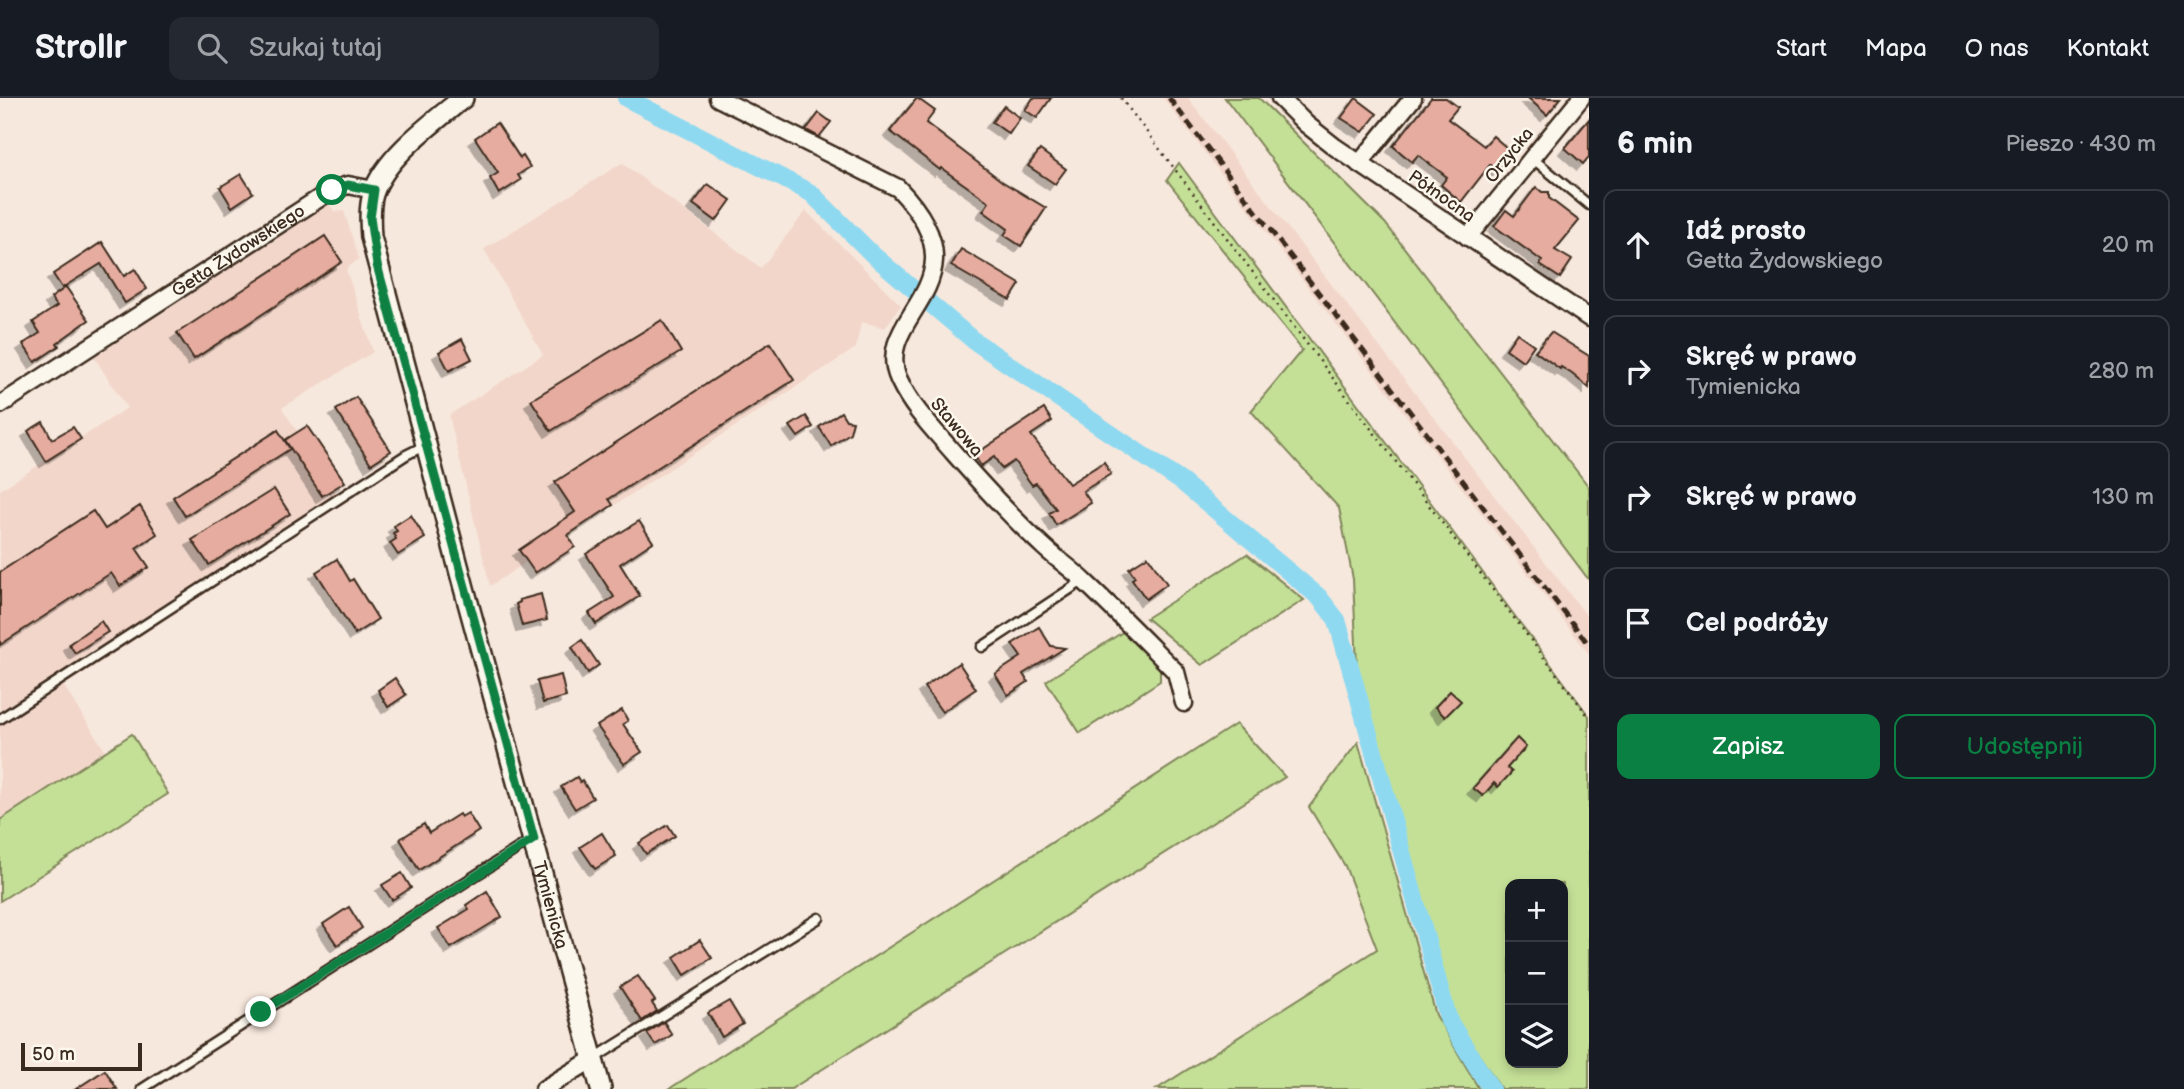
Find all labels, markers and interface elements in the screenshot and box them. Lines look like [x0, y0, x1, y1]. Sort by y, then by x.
search box [169, 17, 659, 80]
text: Strollr [35, 28, 127, 68]
icon: search [193, 29, 231, 67]
text: Szukaj tutaj [249, 33, 382, 64]
text: Start [1776, 34, 1827, 63]
text: Mapa [1865, 34, 1927, 63]
text: O nas [1965, 34, 2029, 63]
text: Kontakt [2067, 34, 2149, 63]
street label: Orzycka [1481, 123, 1538, 187]
text: 6 min [1617, 126, 1693, 162]
text: Pieszo · 430 m [2005, 130, 2156, 158]
street label: Północna [1404, 166, 1479, 227]
route start [316, 174, 347, 205]
street label: Getta Żydowskiego [168, 200, 309, 302]
text: Idź prosto [1686, 216, 1806, 247]
icon: ahead [1619, 226, 1657, 264]
text: 20 m [2102, 231, 2154, 259]
text: Getta Żydowskiego [1686, 247, 1883, 275]
text: Skręć w prawo [1686, 342, 1857, 373]
icon: right [1619, 352, 1657, 390]
text: 280 m [2088, 357, 2154, 385]
text: Tymienicka [1686, 373, 1801, 401]
street label: Stawowa [926, 394, 987, 461]
icon: right [1619, 478, 1657, 516]
text: Skręć w prawo [1686, 482, 1857, 513]
text: 130 m [2092, 483, 2154, 511]
icon: arrive [1619, 604, 1657, 642]
text: Cel podróży [1686, 608, 1828, 639]
button: Zapisz [1617, 714, 1880, 779]
button: Udostępnij [1894, 714, 2156, 779]
street label: Tymienicka [528, 859, 572, 951]
map controls [1505, 879, 1568, 1068]
button: + [1505, 879, 1568, 942]
button: − [1505, 942, 1568, 1005]
route end [245, 996, 276, 1027]
button: layers [1505, 1005, 1568, 1068]
scale bar [21, 1040, 142, 1072]
text: 50 m [32, 1043, 75, 1066]

